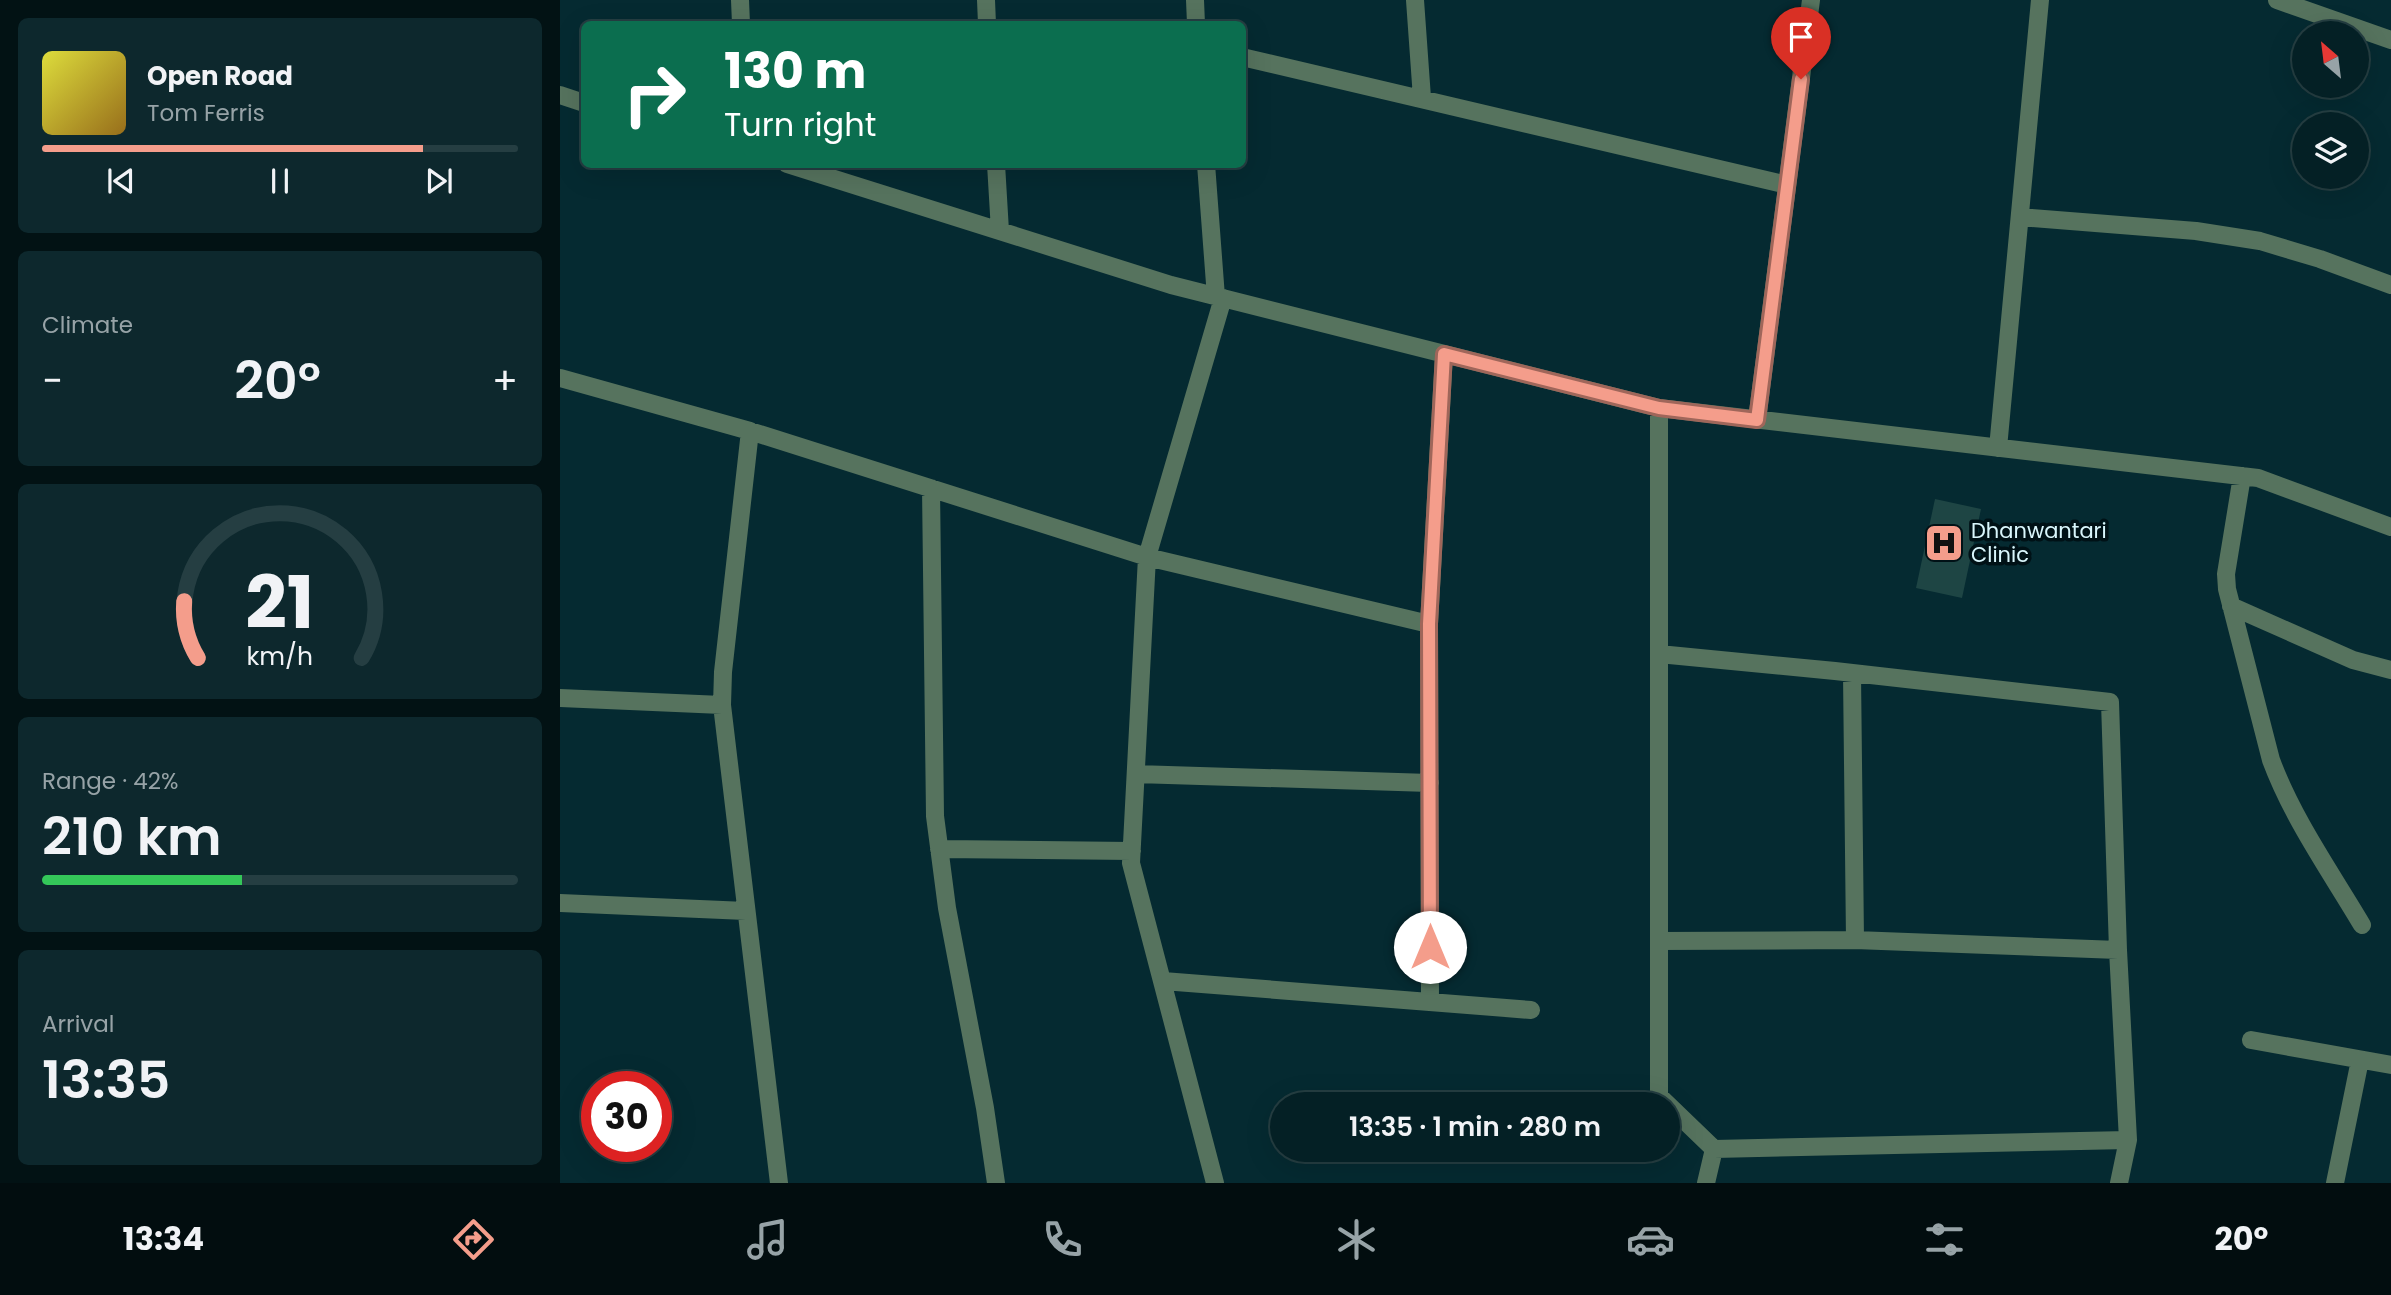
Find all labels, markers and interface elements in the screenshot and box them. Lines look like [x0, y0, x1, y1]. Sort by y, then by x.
pin [1771, 7, 1831, 79]
icon: arrive [1782, 18, 1820, 56]
north arrow [2292, 21, 2370, 98]
map controls [2292, 21, 2369, 189]
text: 130 m [724, 37, 866, 105]
icon: right [609, 49, 700, 140]
text: Open Road [147, 58, 293, 94]
text: Tom Ferris [147, 97, 265, 129]
text: Turn right [724, 102, 876, 147]
button: layers [2292, 112, 2369, 189]
icon: previous [102, 162, 140, 200]
icon: pause [261, 162, 299, 200]
icon: next [420, 162, 458, 200]
text: Climate [42, 309, 133, 341]
text: 20° [234, 344, 321, 417]
text: − [42, 354, 63, 407]
text: + [492, 354, 518, 407]
place label: Dhanwantari Clinic [1971, 516, 2107, 569]
hospital icon: Dhanwantari Clinic [1923, 522, 1965, 564]
text: 21 [246, 552, 314, 653]
text: km/h [247, 638, 313, 673]
text: Range · 42% [42, 765, 178, 797]
text: 210 km [42, 800, 222, 873]
position arrow [1393, 910, 1467, 984]
text: Arrival [42, 1008, 114, 1040]
text: 13:35 [42, 1043, 170, 1116]
speed limit sign: 30 [581, 1071, 672, 1162]
text: 13:35 · 1 min · 280 m [1349, 1109, 1601, 1145]
icon: directions [449, 1215, 498, 1264]
icon: music [743, 1215, 792, 1264]
icon: phone [1038, 1215, 1087, 1264]
icon: climate [1332, 1215, 1381, 1264]
icon: car [1626, 1215, 1675, 1264]
icon: filters [1920, 1215, 1969, 1264]
text: 13:34 [123, 1216, 204, 1261]
text: 20° [2214, 1216, 2268, 1261]

